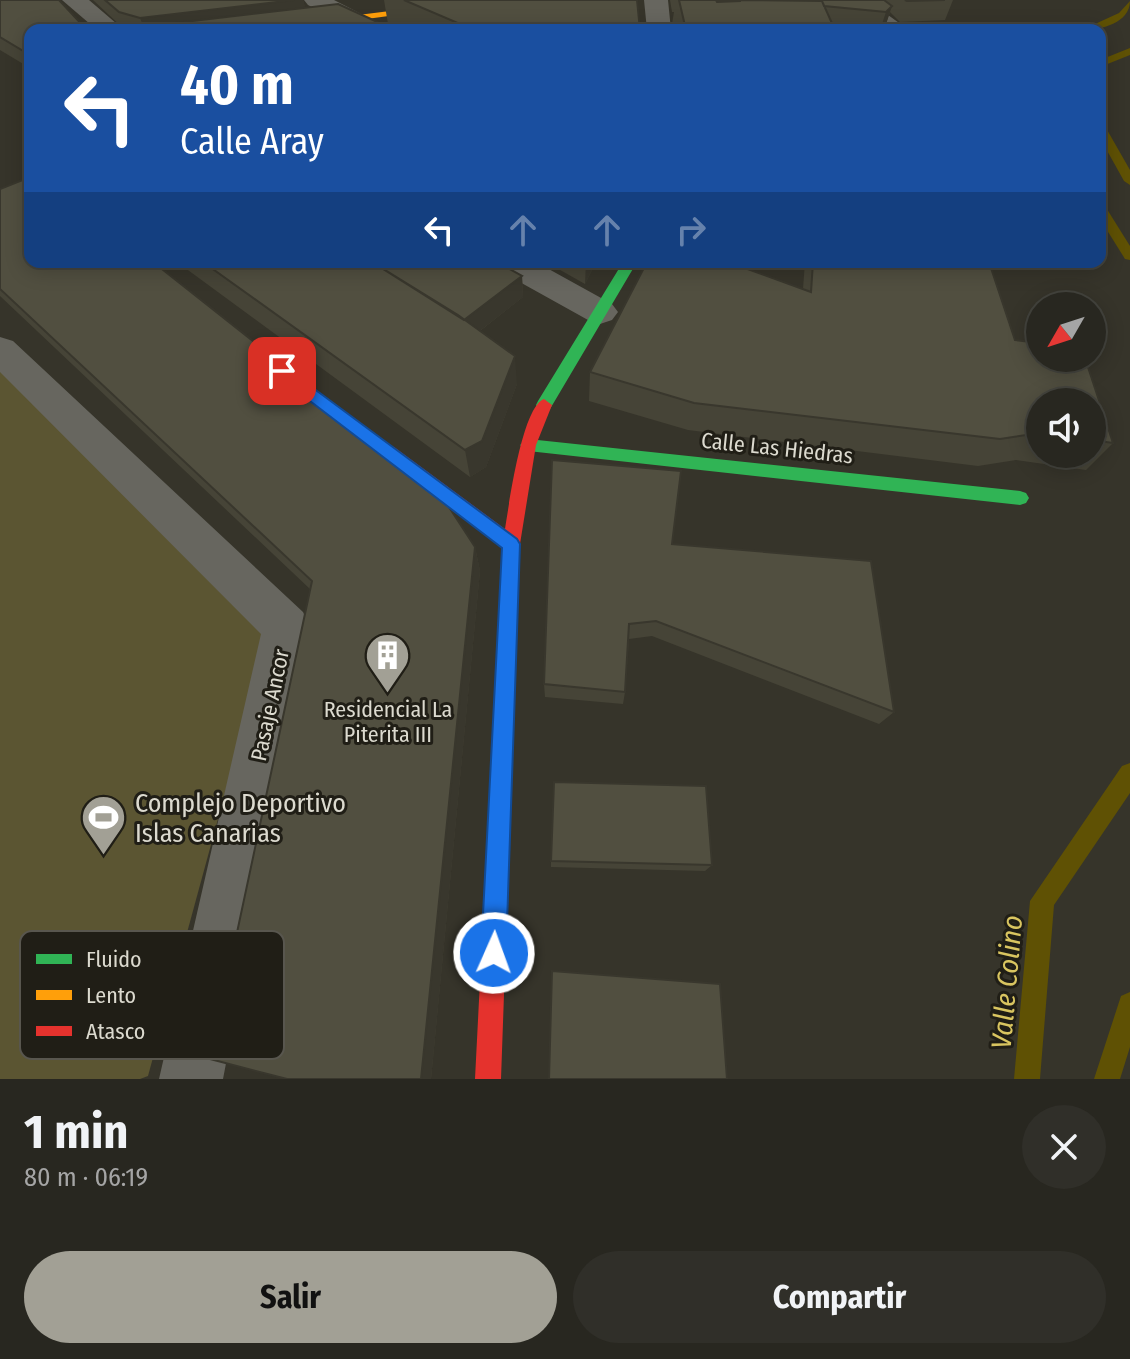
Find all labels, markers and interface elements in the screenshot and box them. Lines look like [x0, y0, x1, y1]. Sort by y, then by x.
text: 40 m [180, 52, 294, 119]
icon: left [48, 56, 152, 160]
text: Calle Aray [180, 120, 324, 164]
icon: left [417, 208, 461, 252]
icon: ahead [501, 208, 545, 252]
icon: ahead [585, 208, 629, 252]
icon: right [669, 208, 713, 252]
north arrow [1026, 292, 1106, 372]
map controls [1026, 292, 1106, 468]
pin [248, 337, 316, 405]
icon: arrive [260, 349, 304, 393]
button: sound [1026, 388, 1106, 468]
street label: Calle Las Hiedras [700, 427, 854, 469]
building icon: Residencial La Piterita III [364, 632, 412, 695]
street label: Pasaje Ancor [245, 646, 295, 763]
place label: Residencial La Piterita III [324, 696, 452, 748]
place label: Complejo Deportivo Islas Canarias [135, 788, 346, 849]
sports icon: Complejo Deportivo Islas Canarias [80, 794, 128, 857]
position arrow [452, 911, 536, 995]
water label: Valle Colino [985, 914, 1029, 1050]
legend [20, 931, 284, 1059]
text: Fluido [86, 946, 142, 973]
text: Lento [86, 982, 136, 1009]
text: Atasco [86, 1018, 145, 1045]
text: 1 min [24, 1103, 129, 1161]
button: close [1022, 1105, 1106, 1189]
text: 80 m · 06:19 [24, 1162, 148, 1193]
button: Salir [24, 1251, 557, 1343]
button: Compartir [573, 1251, 1106, 1343]

